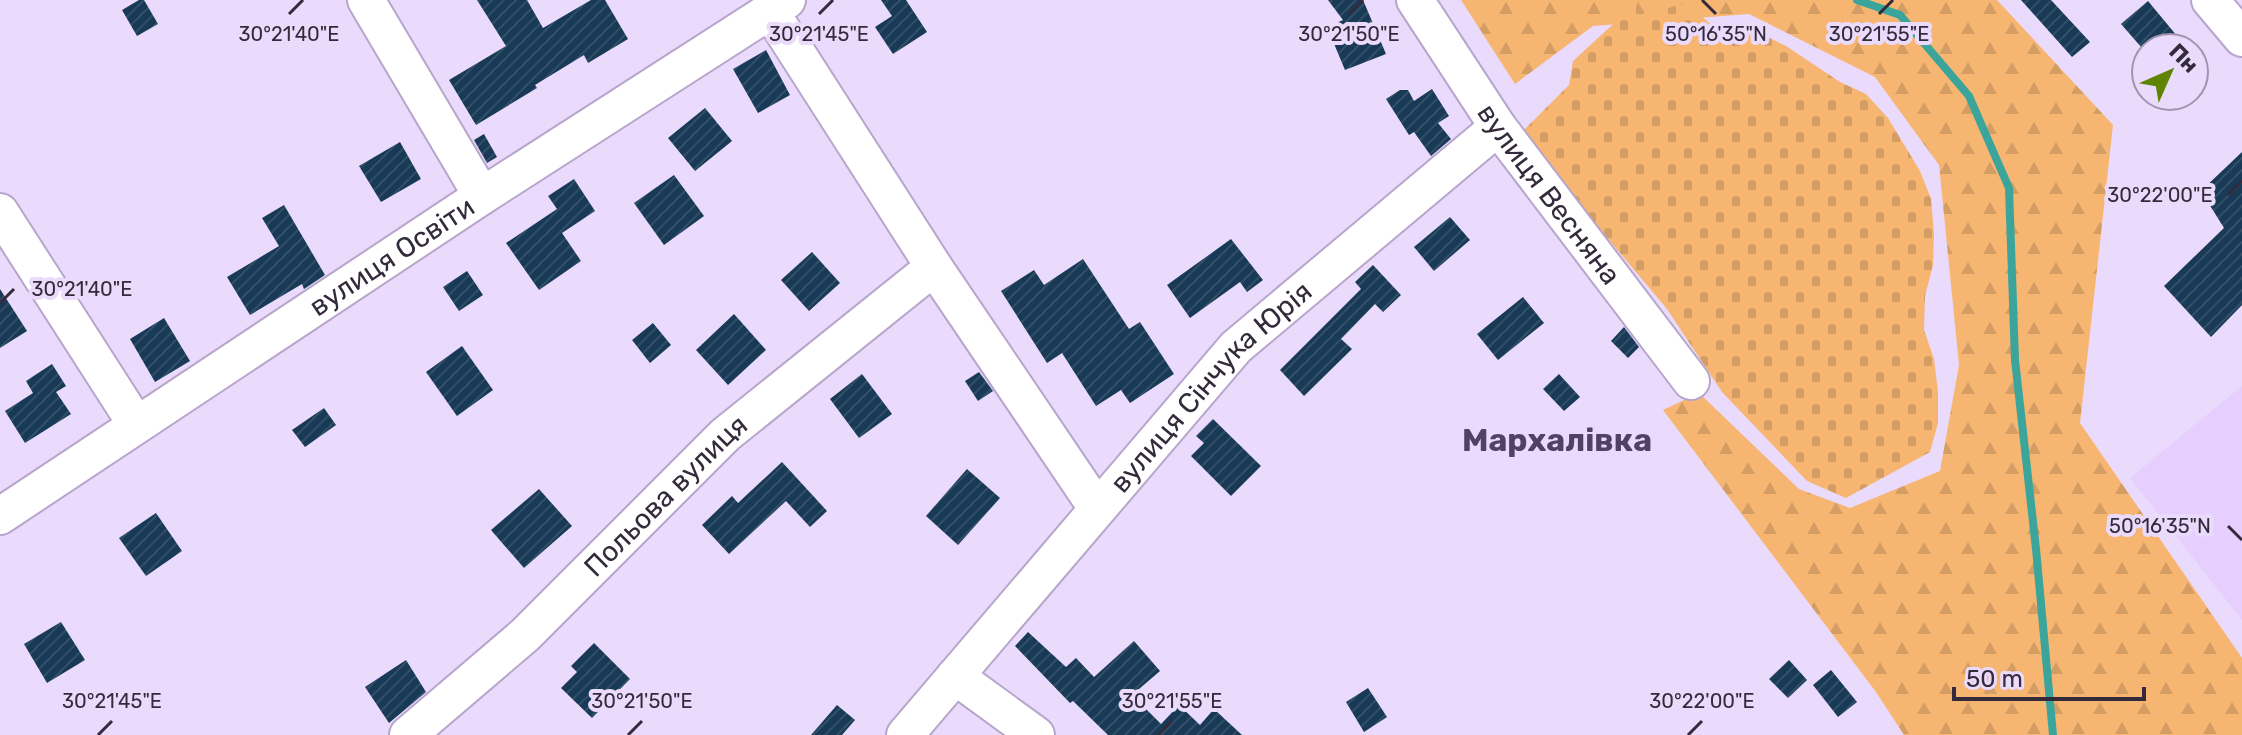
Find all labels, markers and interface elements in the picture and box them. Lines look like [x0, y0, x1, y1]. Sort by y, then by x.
text: 30°21'40"E [239, 22, 339, 46]
text: 30°21'45"E [769, 22, 869, 46]
text: 30°21'50"E [1298, 22, 1400, 46]
text: 50°16'35"N [1665, 22, 1767, 46]
text: 30°21'55"E [1829, 22, 1929, 46]
north arrow [2130, 32, 2210, 112]
text: Пн [2163, 38, 2204, 79]
street label: вулиця Весняна [1471, 97, 1628, 291]
text: 30°22'00"E [2107, 183, 2213, 207]
street label: вулиця Освіти [303, 189, 480, 323]
street label: вулиця Сінчука Юрія [1103, 274, 1318, 499]
text: 30°21'40"E [32, 277, 132, 301]
street label: Польова вулиця [577, 407, 754, 583]
district label: Мархалівка [1462, 421, 1652, 459]
text: 50°16'35"N [2109, 514, 2211, 538]
scale bar [1954, 651, 2144, 701]
text: 50 m [1966, 665, 2023, 693]
text: 30°21'45"E [62, 689, 162, 713]
text: 30°21'50"E [591, 689, 693, 713]
text: 30°21'55"E [1122, 689, 1222, 713]
text: 30°22'00"E [1649, 689, 1755, 713]

